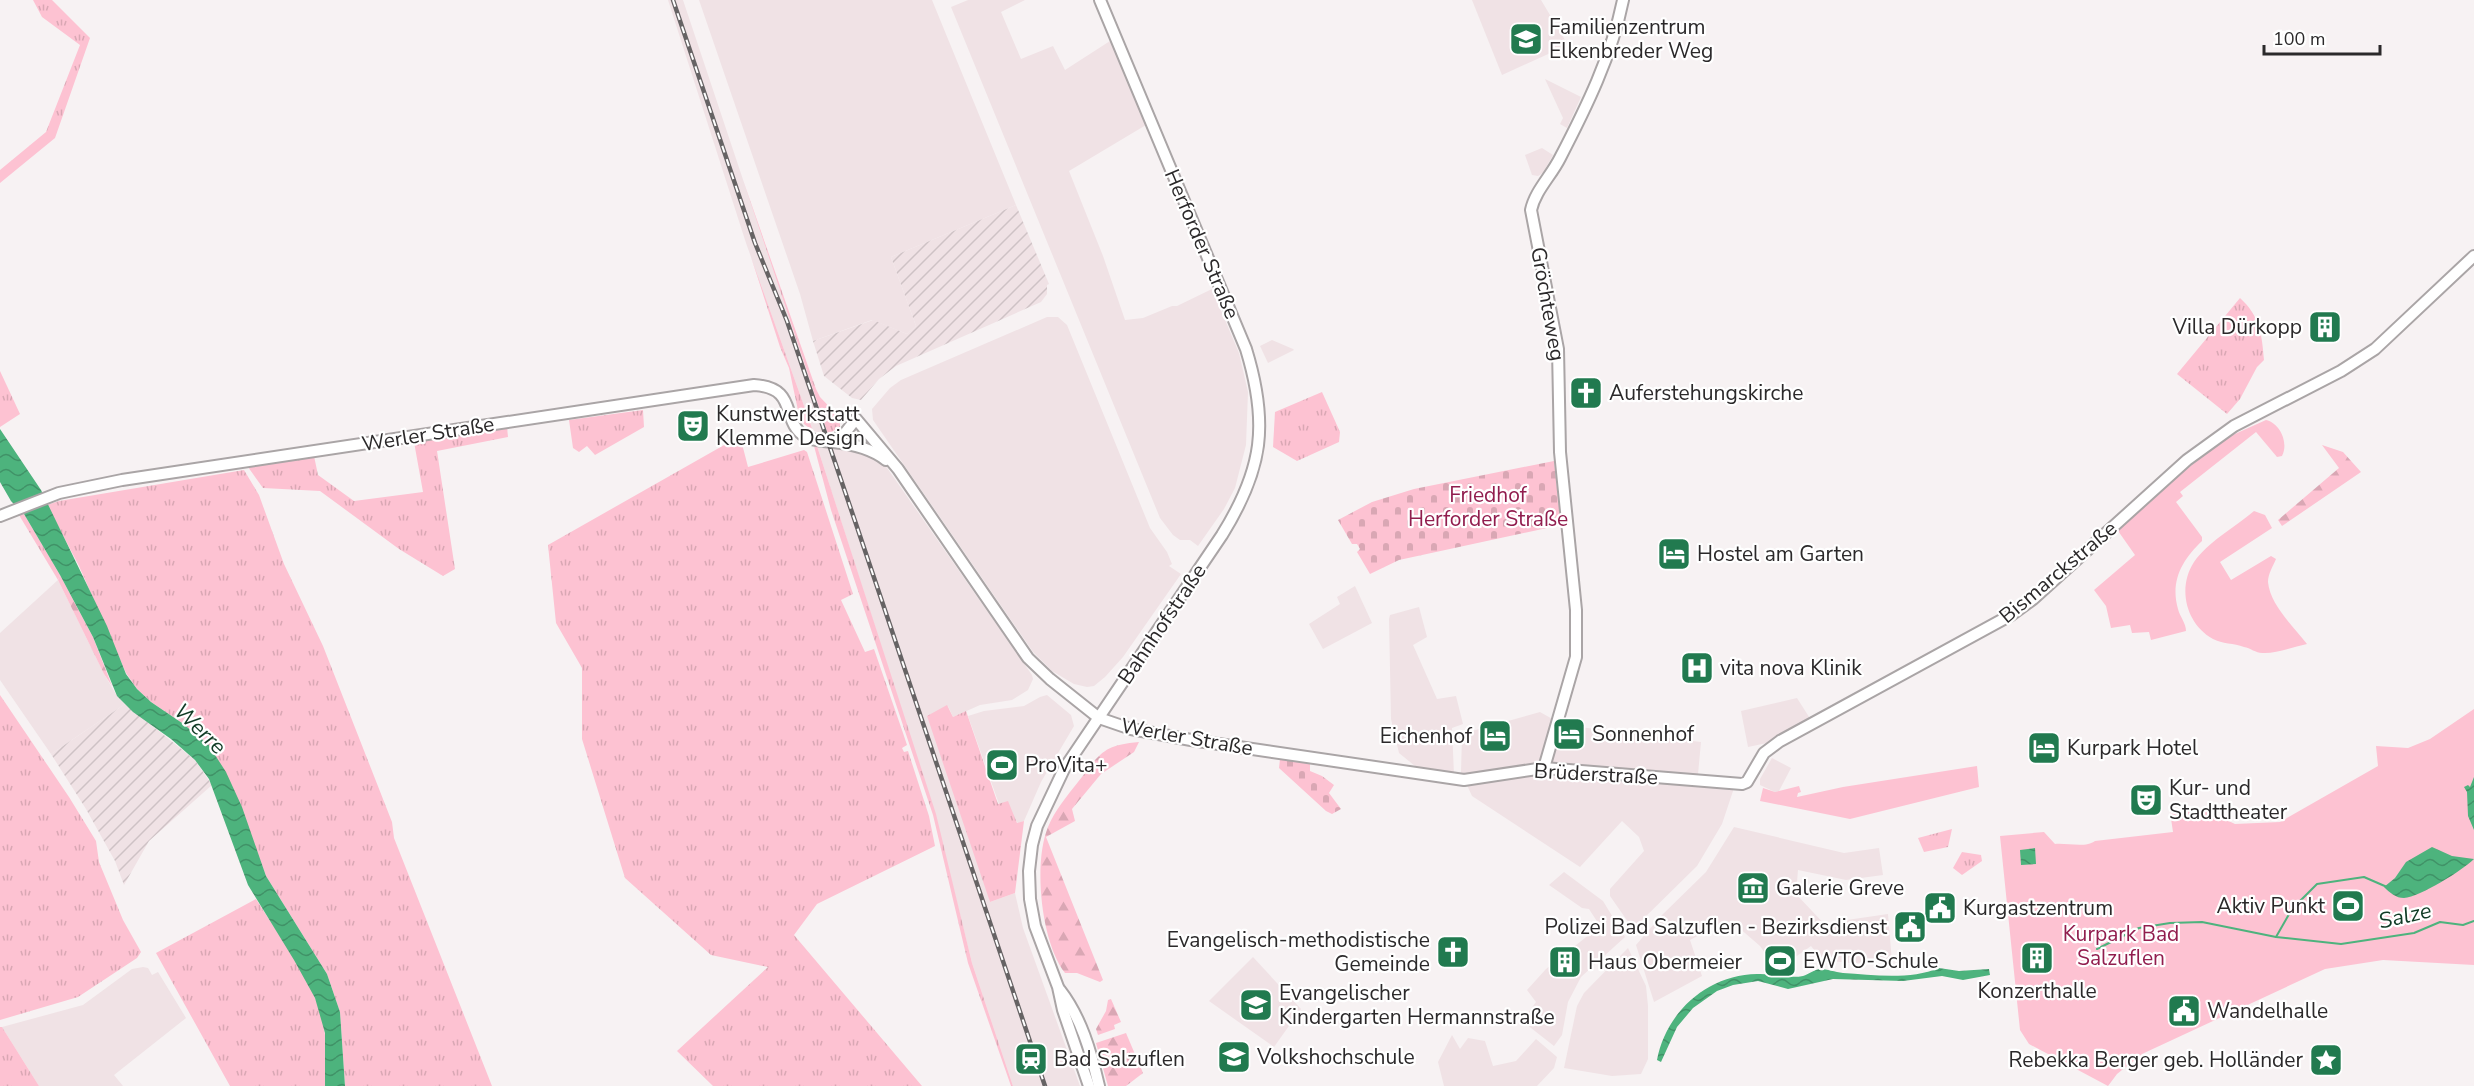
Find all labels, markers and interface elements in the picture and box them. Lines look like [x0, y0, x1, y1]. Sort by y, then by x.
place label: Familienzentrum Elkenbreder Weg [1549, 13, 1713, 65]
scale bar [2264, 18, 2380, 56]
school or university icon: Familienzentrum Elkenbreder Weg [1508, 21, 1544, 57]
text: 100 m [2273, 27, 2325, 51]
street label: Herforder Straße [1158, 165, 1246, 323]
street label: Gröchteweg [1524, 245, 1572, 363]
building icon: Villa Dürkopp [2307, 309, 2343, 345]
place label: Villa Dürkopp [2171, 313, 2302, 341]
church icon: Auferstehungskirche [1568, 375, 1604, 411]
place label: Auferstehungskirche [1609, 379, 1803, 407]
place label: Kunstwerkstatt Klemme Design [716, 400, 865, 452]
theatre icon: Kunstwerkstatt Klemme Design [675, 408, 711, 444]
street label: Werler Straße [360, 410, 496, 458]
park label: Friedhof Herforder Straße [1408, 481, 1568, 533]
street label: Bismarckstraße [1993, 514, 2123, 630]
hotel icon: Hostel am Garten [1656, 536, 1692, 572]
place label: Hostel am Garten [1697, 540, 1864, 568]
street label: Bahnhofstraße [1111, 558, 1213, 690]
hospital icon: vita nova Klinik [1679, 650, 1715, 686]
place label: vita nova Klinik [1720, 654, 1862, 682]
water label: Werre [167, 697, 233, 762]
street label: Werler Straße [1119, 712, 1255, 762]
hotel icon: Sonnenhof [1551, 716, 1587, 752]
hotel icon: Eichenhof [1477, 718, 1513, 754]
place label: Sonnenhof [1592, 720, 1695, 748]
place label: Eichenhof [1380, 722, 1473, 750]
hotel icon: Kurpark Hotel [2026, 730, 2062, 766]
place label: Kurpark Hotel [2067, 734, 2199, 762]
sports icon: ProVita+ [984, 747, 1020, 783]
place label: ProVita+ [1025, 751, 1108, 779]
street label: Brüderstraße [1533, 757, 1659, 791]
place label: Kur- und Stadttheater [2169, 774, 2288, 826]
theatre icon: Kur- und Stadttheater [2128, 782, 2164, 818]
museum icon: Galerie Greve [1735, 870, 1771, 906]
place label: Galerie Greve [1776, 874, 1904, 902]
sports icon: Aktiv Punkt [2330, 888, 2366, 924]
public building icon: Kurgastzentrum [1922, 890, 1958, 926]
place label: Aktiv Punkt [2217, 892, 2326, 920]
place label: Kurgastzentrum [1963, 894, 2113, 922]
water label: Salze [2376, 895, 2435, 937]
public building icon: Polizei Bad Salzuflen - Bezirksdienst [1892, 909, 1928, 945]
place label: Polizei Bad Salzuflen - Bezirksdienst [1544, 913, 1888, 941]
park label: Kurpark Bad Salzuflen [2063, 920, 2179, 972]
place label: Evangelisch-methodistische Gemeinde [1167, 926, 1430, 978]
church icon: Evangelisch-methodistische Gemeinde [1435, 934, 1471, 970]
building icon: Konzerthalle [2019, 940, 2055, 976]
sports icon: EWTO-Schule [1762, 943, 1798, 979]
building icon: Haus Obermeier [1547, 944, 1583, 980]
place label: EWTO-Schule [1803, 947, 1938, 975]
place label: Haus Obermeier [1588, 948, 1743, 976]
place label: Konzerthalle [1977, 977, 2097, 1005]
place label: Evangelischer Kindergarten Hermannstraße [1279, 979, 1555, 1031]
school or university icon: Evangelischer Kindergarten Hermannstraße [1238, 987, 1274, 1023]
public building icon: Wandelhalle [2166, 993, 2202, 1029]
place label: Wandelhalle [2207, 997, 2328, 1025]
school or university icon: Volkshochschule [1216, 1039, 1252, 1075]
station icon: Bad Salzuflen [1013, 1041, 1049, 1077]
place icon: Rebekka Berger geb. Holländer [2308, 1042, 2344, 1078]
place label: Volkshochschule [1256, 1043, 1415, 1071]
place label: Bad Salzuflen [1054, 1045, 1185, 1073]
place label: Rebekka Berger geb. Holländer [2009, 1046, 2303, 1074]

